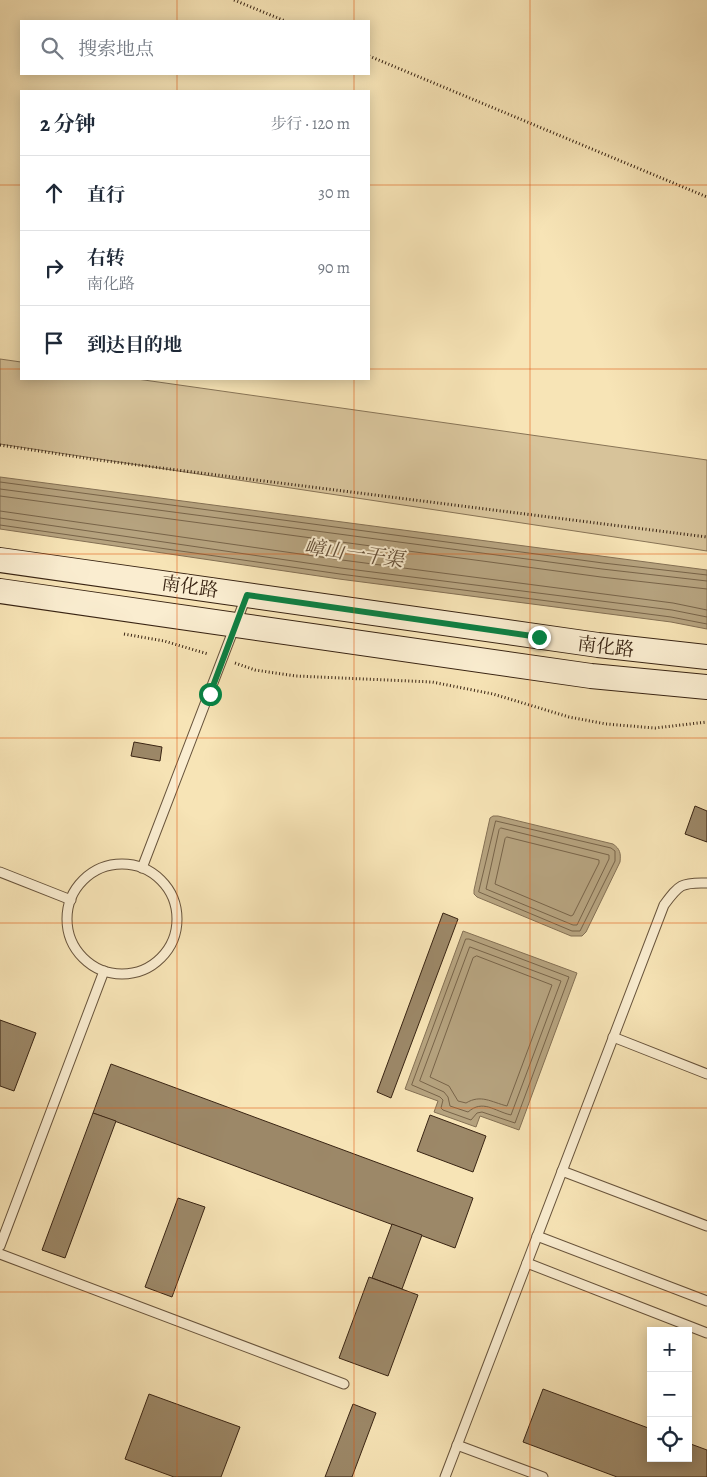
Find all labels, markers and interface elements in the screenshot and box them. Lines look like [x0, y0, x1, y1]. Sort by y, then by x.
search box [20, 20, 370, 75]
icon: search [38, 34, 66, 62]
text: 搜索地点 [78, 36, 154, 62]
text: 2 分钟 [40, 110, 96, 138]
text: 步行 · 120 m [270, 113, 350, 135]
icon: ahead [40, 179, 68, 207]
text: 直行 [87, 182, 125, 208]
text: 30 m [318, 182, 350, 204]
text: 右转 [87, 245, 125, 271]
icon: right [40, 254, 68, 282]
text: 90 m [318, 257, 350, 279]
text: 南化路 [87, 273, 135, 295]
icon: arrive [40, 329, 68, 357]
text: 到达目的地 [87, 332, 182, 358]
water label: 嶂山一干渠 [303, 533, 408, 574]
street label: 南化路 [160, 570, 220, 604]
route end [528, 626, 551, 649]
street label: 南化路 [576, 631, 636, 663]
route start [199, 683, 222, 706]
map controls [647, 1327, 692, 1462]
button: + [647, 1327, 692, 1372]
button: − [647, 1372, 692, 1417]
button: locate [647, 1417, 692, 1462]

